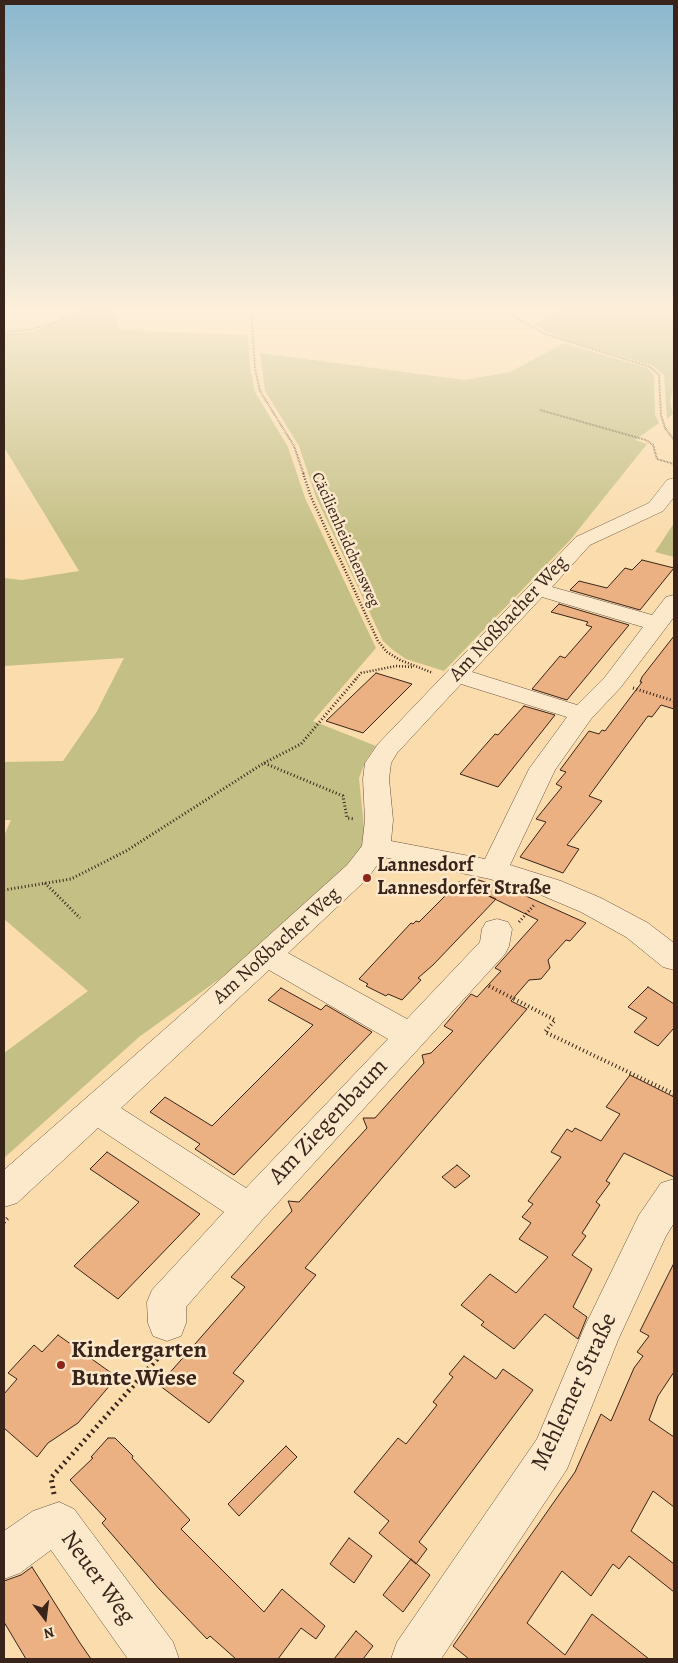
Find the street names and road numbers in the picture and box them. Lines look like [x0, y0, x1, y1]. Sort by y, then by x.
street label: Cäcilienheidchensweg [307, 470, 383, 610]
street label: Am Noßbacher Weg [445, 551, 573, 687]
street label: Am Noßbacher Weg [208, 883, 346, 1009]
street label: Am Ziegenbaum [263, 1053, 395, 1191]
street label: Mehlemer Straße [526, 1309, 624, 1475]
street label: Neuer Weg [54, 1526, 140, 1630]

